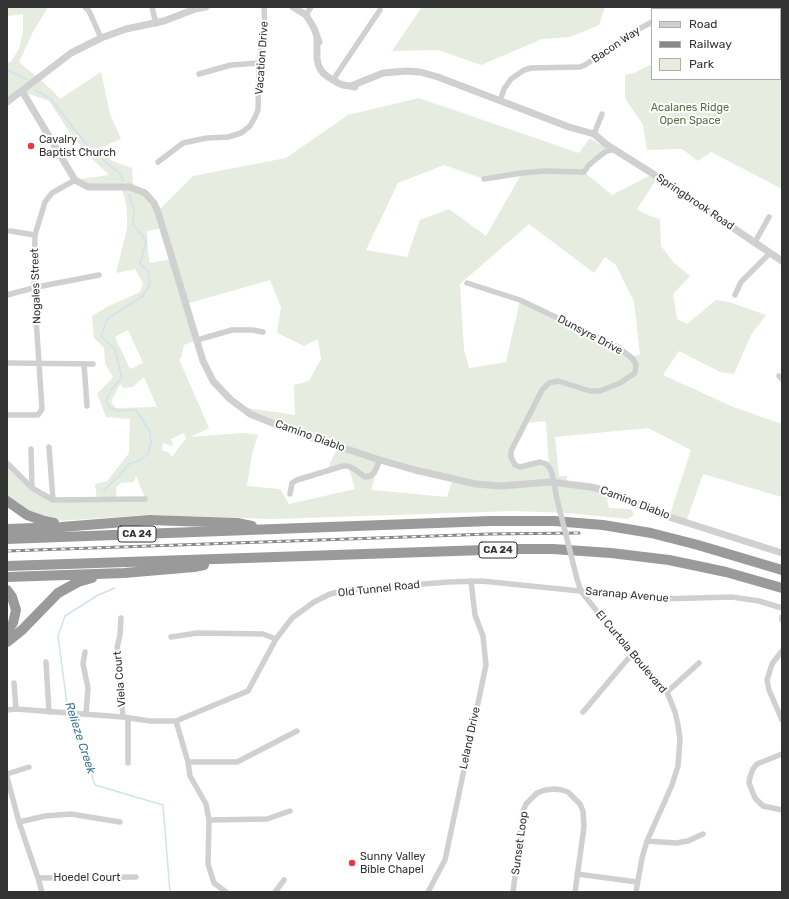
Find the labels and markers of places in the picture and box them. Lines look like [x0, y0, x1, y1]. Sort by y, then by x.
place label: Cavalry Baptist Church [39, 133, 116, 159]
marker: Cavalry Baptist Church [26, 141, 36, 151]
place label: Sunny Valley Bible Chapel [360, 850, 425, 876]
marker: Sunny Valley Bible Chapel [347, 858, 357, 868]

